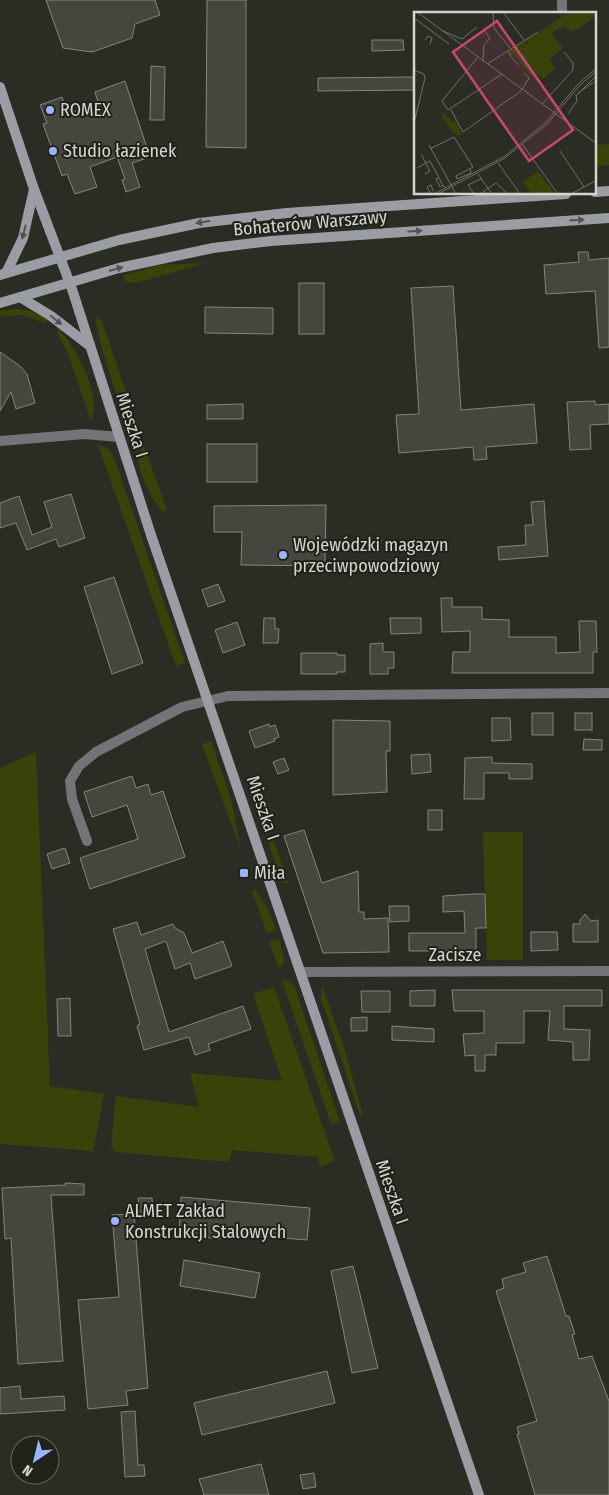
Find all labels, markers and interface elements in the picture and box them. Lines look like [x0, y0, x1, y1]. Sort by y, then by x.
inset map [414, 12, 596, 195]
place label: ROMEX [60, 99, 111, 121]
marker: ROMEX [44, 104, 56, 116]
place label: Studio łazienek [63, 140, 177, 162]
marker: Studio łazienek [47, 145, 59, 157]
street label: Bohaterów Warszawy [232, 205, 388, 241]
one-way arrow [570, 215, 586, 223]
one-way arrow [195, 218, 211, 226]
one-way arrow [20, 225, 28, 240]
one-way arrow [408, 226, 424, 234]
one-way arrow [109, 264, 124, 272]
one-way arrow [49, 315, 62, 326]
street label: Mieszka I [111, 390, 153, 460]
place label: Wojewódzki magazyn przeciwpowodziowy [293, 534, 448, 577]
marker: Wojewódzki magazyn przeciwpowodziowy [277, 549, 289, 561]
street label: Mieszka I [242, 773, 284, 843]
place label: Miła [254, 862, 285, 884]
marker: Miła [238, 867, 250, 879]
street label: Zacisze [429, 944, 482, 966]
street label: Mieszka I [371, 1157, 413, 1227]
place label: ALMET Zakład Konstrukcji Stalowych [125, 1200, 286, 1243]
marker: ALMET Zakład Konstrukcji Stalowych [109, 1215, 121, 1227]
north arrow [10, 1435, 60, 1485]
text: N [20, 1461, 36, 1480]

